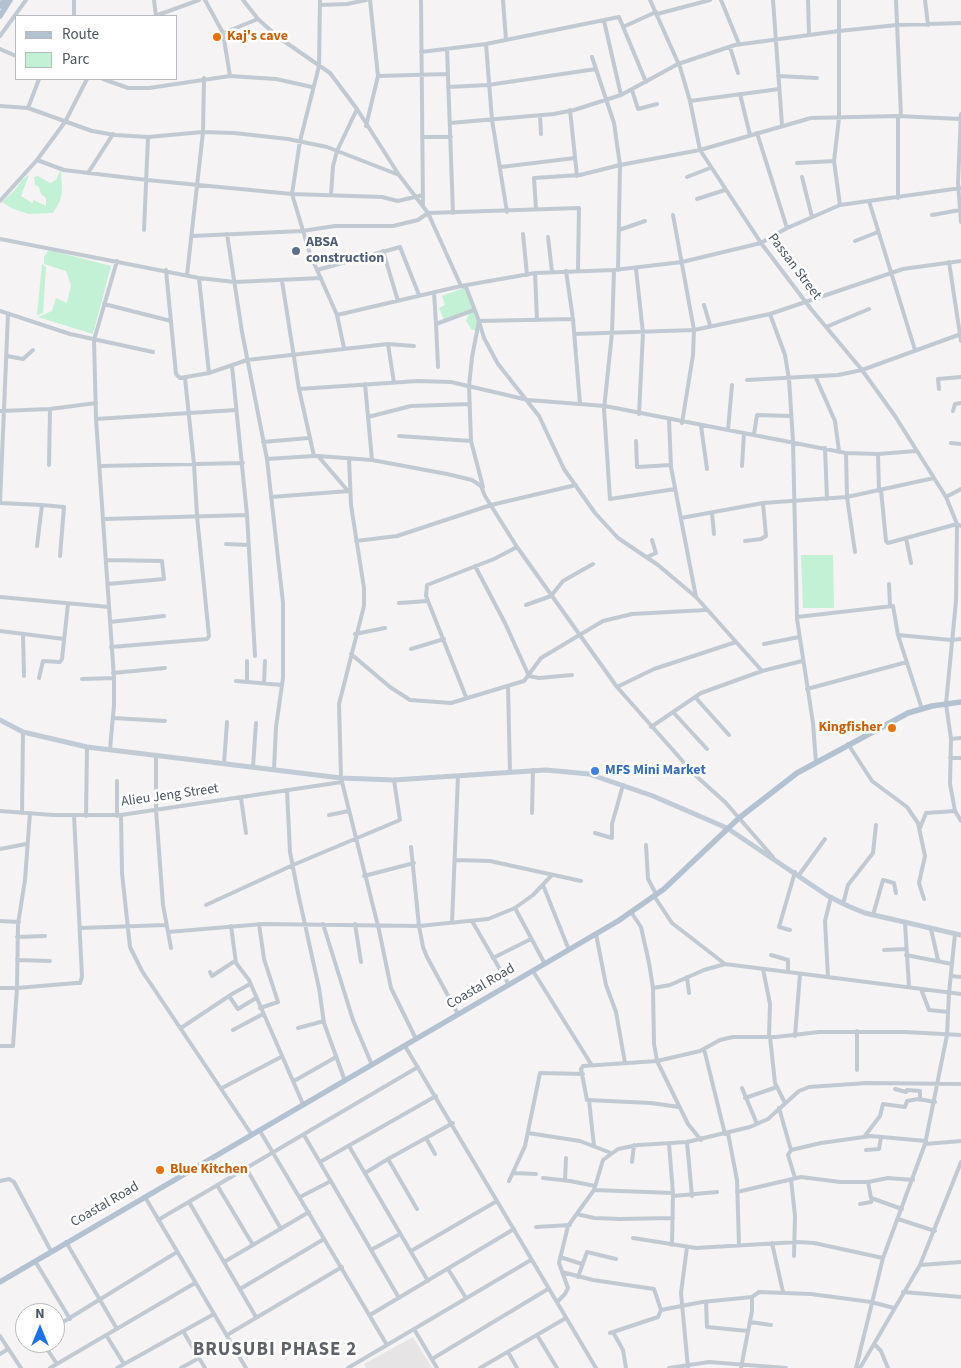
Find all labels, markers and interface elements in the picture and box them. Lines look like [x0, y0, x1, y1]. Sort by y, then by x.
legend [15, 15, 178, 80]
text: Route [62, 24, 99, 45]
place label: Kaj's cave [227, 29, 288, 45]
marker: Kaj's cave [211, 31, 223, 43]
text: Parc [62, 49, 89, 70]
street label: Passan Street [764, 231, 824, 303]
place label: ABSA construction [306, 235, 384, 268]
marker: ABSA construction [290, 245, 302, 257]
place label: Kingfisher [818, 720, 882, 736]
marker: Kingfisher [886, 722, 898, 734]
place label: MFS Mini Market [605, 763, 706, 779]
marker: MFS Mini Market [589, 765, 601, 777]
street label: Alieu Jeng Street [120, 781, 220, 811]
street label: Coastal Road [444, 961, 518, 1013]
place label: Blue Kitchen [170, 1162, 248, 1178]
marker: Blue Kitchen [154, 1164, 166, 1176]
street label: Coastal Road [68, 1179, 142, 1231]
north arrow [15, 1303, 65, 1353]
text: N [35, 1304, 45, 1324]
district label: BRUSUBI PHASE 2 [191, 1340, 359, 1362]

